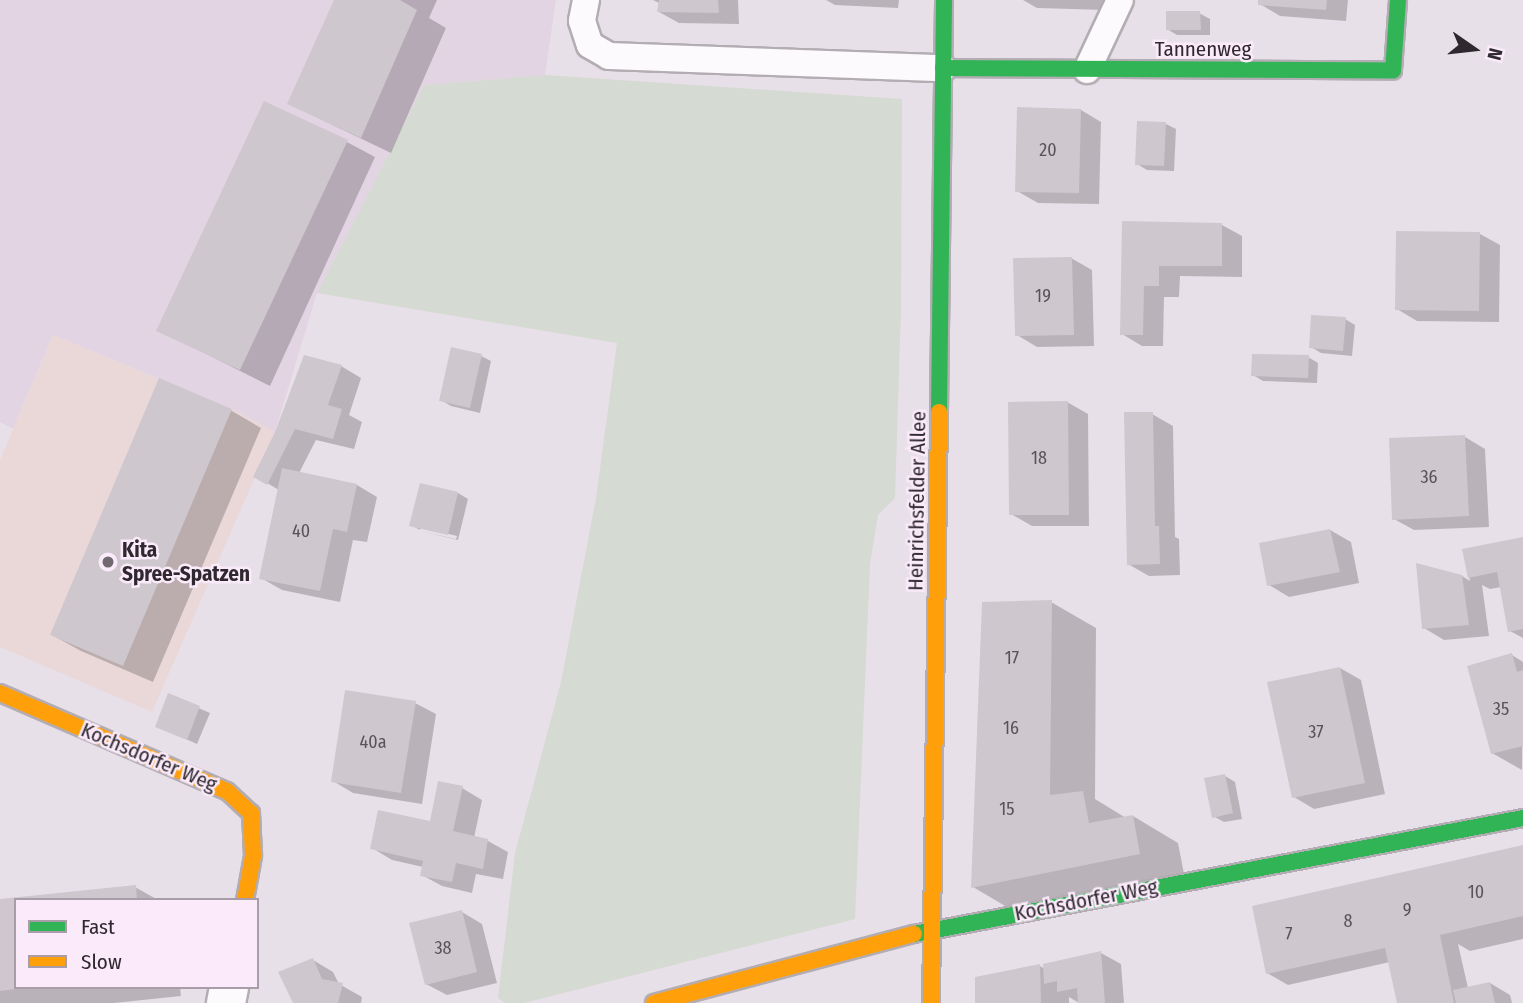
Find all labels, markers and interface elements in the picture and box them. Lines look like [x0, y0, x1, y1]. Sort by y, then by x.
north arrow [1439, 14, 1509, 84]
street label: Tannenweg [1155, 36, 1251, 62]
text: N [1482, 46, 1507, 63]
house number: 20 [1039, 139, 1057, 161]
house number: 19 [1035, 285, 1051, 307]
street label: Heinrichsfelder Allee [903, 411, 931, 591]
house number: 18 [1031, 447, 1047, 469]
house number: 36 [1420, 466, 1438, 488]
house number: 40 [292, 520, 310, 542]
place label: Kita Spree-Spatzen [122, 537, 250, 587]
marker: Kita Spree-Spatzen [100, 554, 116, 570]
house number: 17 [1005, 647, 1019, 669]
house number: 35 [1493, 698, 1509, 720]
street label: Kochsdorfer Weg [77, 717, 221, 797]
house number: 16 [1003, 717, 1019, 739]
house number: 37 [1308, 721, 1324, 743]
house number: 40a [360, 731, 386, 753]
house number: 15 [999, 798, 1015, 820]
street label: Kochsdorfer Weg [1012, 874, 1160, 926]
house number: 10 [1468, 881, 1484, 903]
legend [14, 898, 259, 989]
house number: 9 [1403, 899, 1411, 921]
house number: 8 [1344, 910, 1352, 932]
text: Fast [81, 914, 115, 940]
house number: 7 [1285, 923, 1293, 945]
house number: 38 [434, 937, 452, 959]
text: Slow [81, 949, 122, 975]

